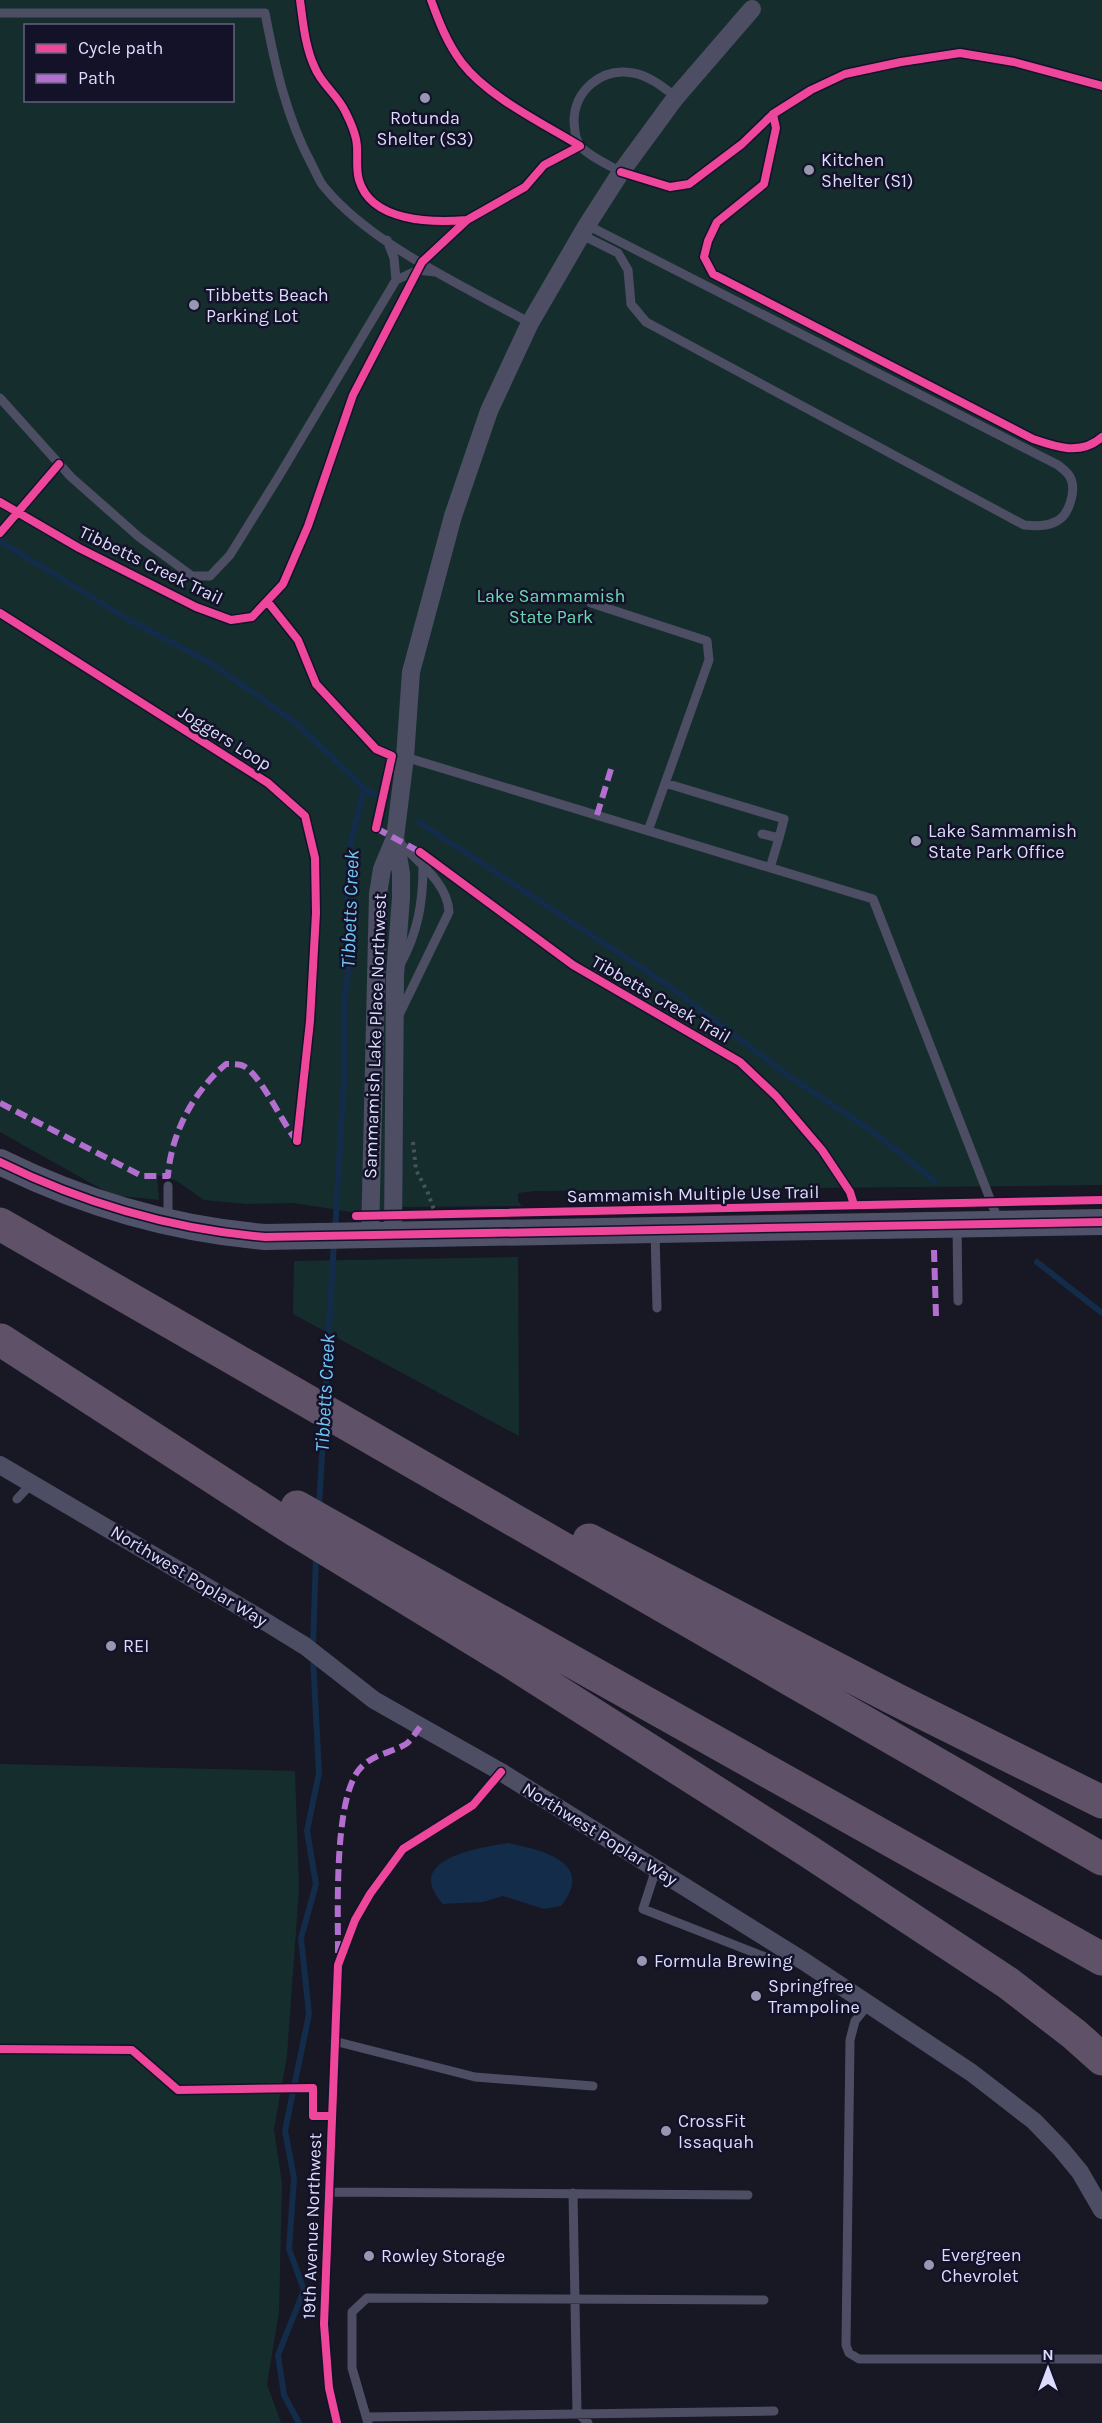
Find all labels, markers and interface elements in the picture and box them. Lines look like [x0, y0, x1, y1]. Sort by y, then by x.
legend [24, 24, 234, 102]
text: Cycle path [78, 37, 163, 59]
text: Path [78, 67, 116, 89]
marker: Rotunda Shelter (S3) [418, 91, 432, 105]
place label: Rotunda Shelter (S3) [376, 107, 474, 150]
place label: Kitchen Shelter (S1) [821, 149, 913, 192]
marker: Kitchen Shelter (S1) [802, 163, 816, 177]
place label: Tibbetts Beach Parking Lot [206, 284, 329, 327]
marker: Tibbetts Beach Parking Lot [187, 298, 201, 312]
street label: Tibbetts Creek Trail [76, 521, 226, 609]
park label: Lake Sammamish State Park [477, 585, 625, 628]
street label: Joggers Loop [174, 701, 276, 775]
place label: Lake Sammamish State Park Office [928, 820, 1077, 863]
marker: Lake Sammamish State Park Office [909, 834, 923, 848]
water label: Tibbetts Creek [336, 849, 364, 969]
street label: Sammamish Lake Place Northwest [359, 893, 391, 1179]
street label: Tibbetts Creek Trail [587, 950, 735, 1048]
street label: Sammamish Multiple Use Trail [566, 1181, 820, 1207]
water label: Tibbetts Creek [310, 1332, 340, 1453]
street label: Northwest Poplar Way [107, 1520, 272, 1632]
place label: REI [123, 1635, 149, 1657]
marker: REI [104, 1639, 118, 1653]
street label: Northwest Poplar Way [518, 1777, 682, 1891]
place label: Formula Brewing [654, 1950, 793, 1972]
marker: Formula Brewing [635, 1954, 649, 1968]
place label: Springfree Trampoline [768, 1975, 860, 2018]
marker: Springfree Trampoline [749, 1989, 763, 2003]
place label: CrossFit Issaquah [678, 2110, 754, 2153]
marker: CrossFit Issaquah [659, 2124, 673, 2138]
street label: 19th Avenue Northwest [298, 2132, 326, 2320]
place label: Evergreen Chevrolet [941, 2244, 1022, 2287]
place label: Rowley Storage [381, 2245, 505, 2267]
marker: Rowley Storage [362, 2249, 376, 2263]
marker: Evergreen Chevrolet [922, 2258, 936, 2272]
north arrow [1018, 2339, 1078, 2399]
text: N [1042, 2345, 1054, 2364]

